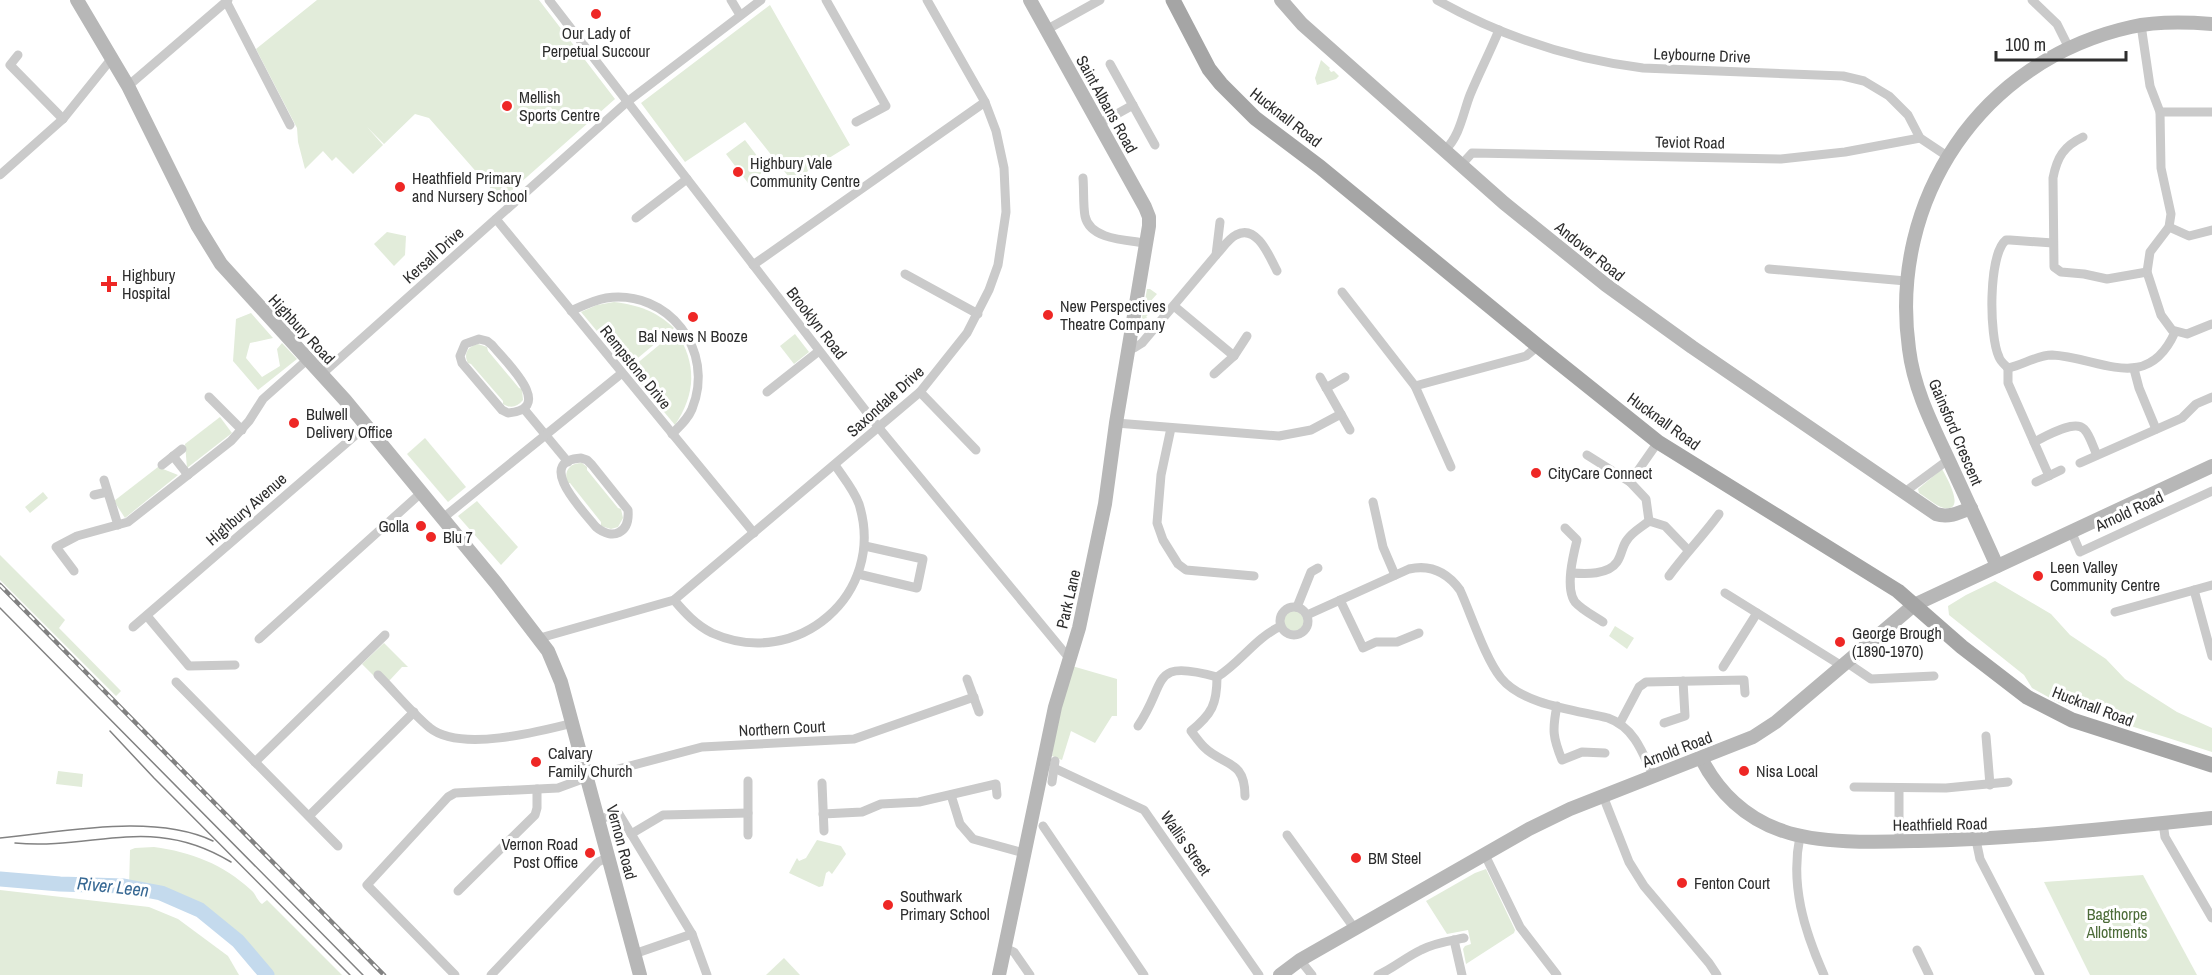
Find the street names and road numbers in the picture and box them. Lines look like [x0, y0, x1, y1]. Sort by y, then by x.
street label: Leybourne Drive [1653, 42, 1751, 68]
street label: Saint Albans Road [1071, 51, 1143, 157]
street label: Hucknall Road [1246, 82, 1326, 152]
street label: Teviot Road [1655, 130, 1725, 154]
street label: Andover Road [1550, 215, 1630, 286]
street label: Kersall Drive [398, 222, 468, 288]
street label: Brooklyn Road [782, 282, 852, 364]
street label: Highbury Road [264, 289, 340, 369]
street label: Rempstone Drive [595, 320, 677, 414]
street label: Saxondale Drive [842, 360, 928, 442]
street label: Gainsford Crescent [1924, 375, 1988, 489]
street label: Hucknall Road [1623, 387, 1705, 455]
street label: Highbury Avenue [201, 468, 291, 550]
street label: Arnold Road [2090, 486, 2167, 537]
street label: Park Lane [1051, 567, 1085, 631]
street label: Hucknall Road [2049, 680, 2137, 732]
street label: Northern Court [738, 715, 826, 741]
street label: Arnold Road [1638, 726, 1715, 773]
street label: Vernon Road [601, 802, 643, 882]
street label: Wallis Street [1156, 806, 1216, 880]
street label: Heathfield Road [1892, 812, 1988, 836]

